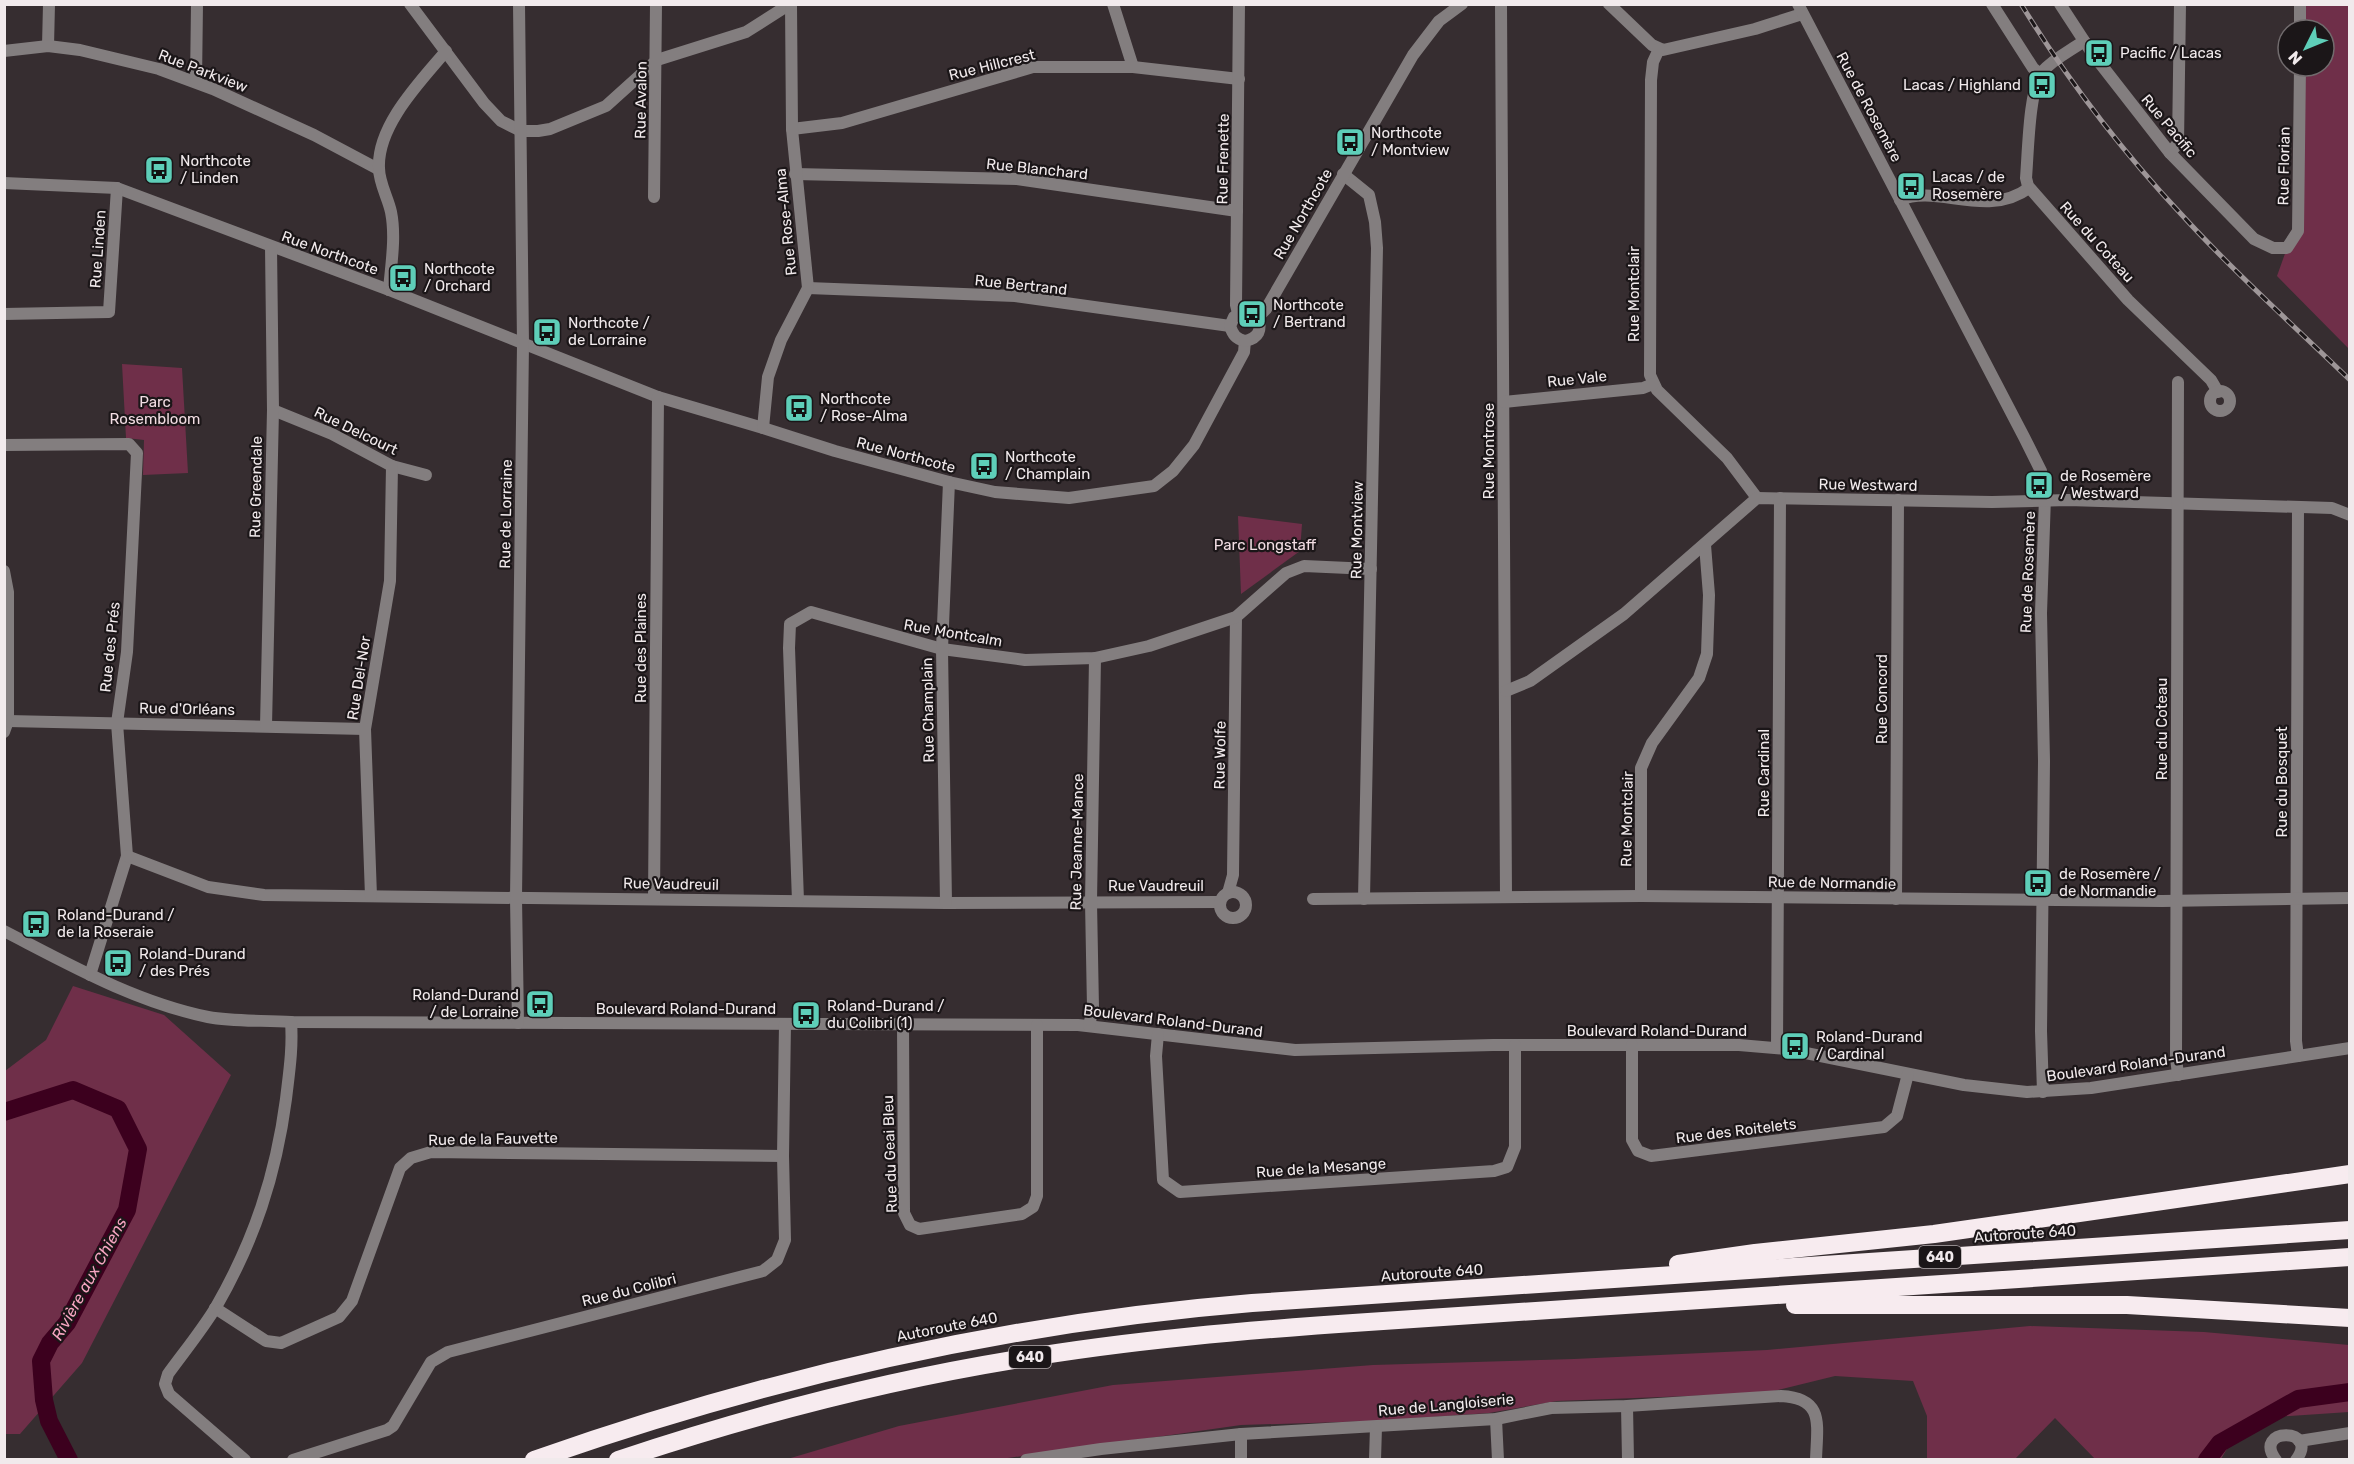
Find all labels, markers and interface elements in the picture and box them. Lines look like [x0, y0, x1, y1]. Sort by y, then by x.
north arrow [2276, 18, 2336, 78]
bus stop icon: Pacific / Lacas [2083, 37, 2115, 69]
place label: Pacific / Lacas [2120, 44, 2222, 62]
street label: Rue Parkview [156, 46, 250, 96]
street label: Rue Hillcrest [947, 46, 1037, 84]
text: N [2285, 47, 2306, 69]
street label: Rue de Rosemère [1832, 49, 1906, 165]
street label: Rue Avalon [631, 61, 651, 139]
bus stop icon: Lacas / Highland [2026, 69, 2058, 101]
place label: Lacas / Highland [1903, 76, 2021, 94]
street label: Rue Pacific [2137, 91, 2201, 161]
street label: Rue Frenette [1213, 113, 1233, 205]
place label: Northcote / Montview [1371, 124, 1449, 159]
bus stop icon: Northcote / Montview [1334, 126, 1366, 158]
street label: Rue Florian [2274, 127, 2294, 205]
place label: Northcote / Linden [180, 152, 251, 187]
bus stop icon: Northcote / Linden [143, 154, 175, 186]
street label: Rue Blanchard [985, 155, 1089, 183]
street label: Rue Northcote [1270, 165, 1336, 263]
street label: Rue Rose-Alma [771, 168, 801, 276]
place label: Lacas / de Rosemère [1932, 168, 2005, 203]
bus stop icon: Lacas / de Rosemère [1895, 170, 1927, 202]
street label: Rue du Coteau [2056, 198, 2138, 286]
street label: Rue Linden [86, 209, 110, 289]
street label: Rue Northcote [279, 227, 381, 279]
street label: Rue Montclair [1625, 246, 1643, 342]
place label: Northcote / Orchard [424, 260, 495, 295]
bus stop icon: Northcote / Orchard [387, 262, 419, 294]
street label: Rue Bertrand [974, 271, 1068, 299]
place label: Northcote / Bertrand [1273, 296, 1346, 331]
bus stop icon: Northcote / Bertrand [1236, 298, 1268, 330]
place label: Northcote / de Lorraine [568, 314, 650, 349]
bus stop icon: Northcote / de Lorraine [531, 316, 563, 348]
street label: Rue Vale [1546, 367, 1608, 391]
place label: Northcote / Rose-Alma [820, 390, 908, 425]
bus stop icon: Northcote / Rose-Alma [783, 392, 815, 424]
park label: Parc Rosembloom [110, 393, 200, 428]
street label: Rue Delcourt [311, 403, 401, 459]
street label: Rue Montrose [1480, 403, 1498, 499]
street label: Rue Northcote [855, 433, 957, 477]
street label: Rue Greendale [246, 436, 266, 538]
place label: Northcote / Champlain [1005, 448, 1090, 483]
bus stop icon: Northcote / Champlain [968, 450, 1000, 482]
street label: Rue de Lorraine [496, 459, 516, 569]
place label: de Rosemère / Westward [2060, 467, 2151, 502]
bus stop icon: de Rosemère / Westward [2023, 469, 2055, 501]
street label: Rue Westward [1818, 475, 1918, 495]
street label: Rue Montview [1347, 481, 1367, 579]
street label: Rue de Rosemère [2017, 511, 2039, 633]
park label: Parc Longstaff [1214, 536, 1317, 554]
street label: Rue des Plaines [632, 593, 650, 703]
street label: Rue des Prés [96, 601, 124, 693]
street label: Rue Montcalm [902, 615, 1004, 651]
street label: Rue Del-Nor [343, 634, 375, 721]
street label: Rue Concord [1873, 654, 1891, 744]
street label: Rue Champlain [918, 657, 938, 763]
street label: Rue du Coteau [2153, 678, 2171, 780]
street label: Rue d'Orléans [139, 699, 236, 719]
street label: Rue Wolfe [1210, 721, 1230, 789]
street label: Rue du Bosquet [2273, 726, 2291, 838]
street label: Rue Cardinal [1755, 729, 1773, 817]
street label: Rue Montclair [1617, 771, 1637, 867]
street label: Rue Jeanne-Mance [1067, 773, 1087, 911]
place label: de Rosemère / de Normandie [2059, 865, 2161, 900]
bus stop icon: de Rosemère / de Normandie [2022, 867, 2054, 899]
street label: Rue de Normandie [1768, 873, 1896, 893]
street label: Rue Vaudreuil [623, 874, 719, 894]
street label: Rue Vaudreuil [1108, 877, 1204, 895]
place label: Roland-Durand / de la Roseraie [57, 906, 175, 941]
bus stop icon: Roland-Durand / de la Roseraie [20, 908, 52, 940]
place label: Roland-Durand / des Prés [139, 945, 246, 980]
bus stop icon: Roland-Durand / des Prés [102, 947, 134, 979]
place label: Roland-Durand / de Lorraine [412, 986, 519, 1021]
bus stop icon: Roland-Durand / de Lorraine [524, 988, 556, 1020]
place label: Roland-Durand / du Colibri (1) [827, 997, 945, 1032]
bus stop icon: Roland-Durand / du Colibri (1) [790, 999, 822, 1031]
street label: Boulevard Roland-Durand [596, 1000, 776, 1018]
street label: Boulevard Roland-Durand [1082, 1001, 1264, 1041]
street label: Boulevard Roland-Durand [1567, 1022, 1747, 1040]
place label: Roland-Durand / Cardinal [1816, 1028, 1923, 1063]
bus stop icon: Roland-Durand / Cardinal [1779, 1030, 1811, 1062]
street label: Boulevard Roland-Durand [2045, 1043, 2227, 1085]
street label: Rue du Geai Bleu [879, 1095, 901, 1213]
street label: Rue des Roitelets [1675, 1115, 1798, 1147]
street label: Rue de la Fauvette [428, 1129, 558, 1149]
street label: Rue de la Mesange [1255, 1154, 1387, 1182]
water label: Rivière aux Chiens [47, 1214, 131, 1344]
street label: Autoroute 640 [1973, 1221, 2077, 1247]
road number: 640 [1919, 1246, 1961, 1268]
street label: Autoroute 640 [1380, 1260, 1484, 1286]
street label: Rue du Colibri [580, 1270, 678, 1310]
street label: Autoroute 640 [895, 1308, 999, 1346]
road number: 640 [1009, 1346, 1051, 1368]
street label: Rue de Langloiserie [1377, 1390, 1515, 1420]

